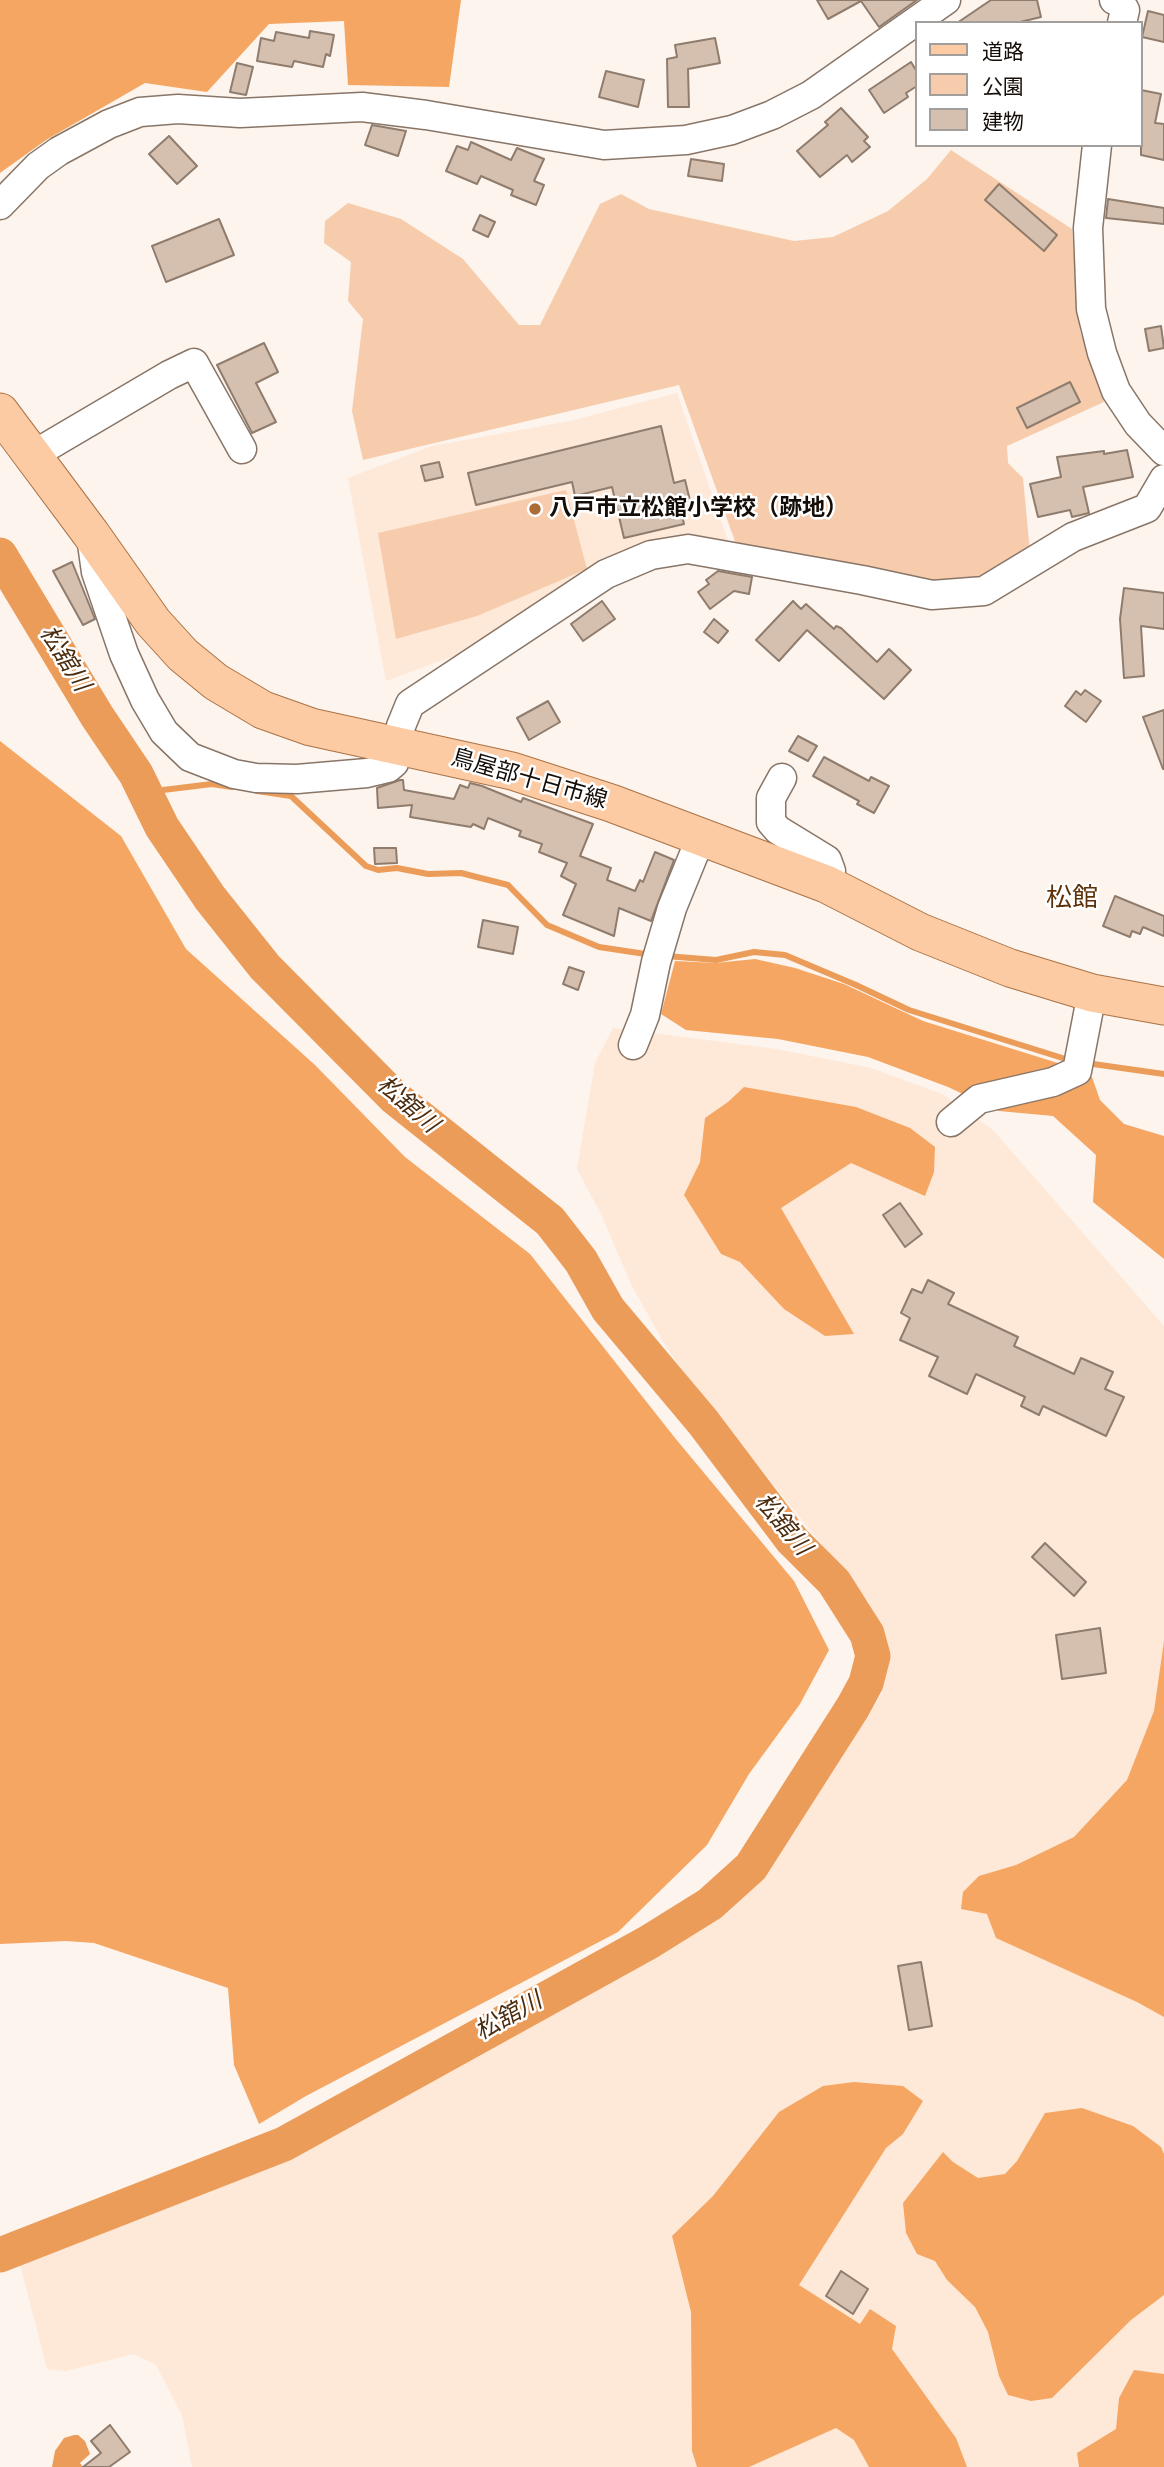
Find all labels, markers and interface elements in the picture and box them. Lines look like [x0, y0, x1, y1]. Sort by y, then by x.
legend [916, 21, 1143, 147]
text: 道路 [982, 40, 1024, 65]
text: 公園 [982, 75, 1024, 100]
text: 建物 [982, 110, 1024, 135]
place label: 八戸市立松館小学校（跡地） [549, 495, 848, 523]
marker: 八戸市立松館小学校（跡地） [527, 501, 543, 517]
water label: 松舘川 [33, 621, 95, 697]
street label: 鳥屋部十日市線 [448, 745, 610, 815]
district label: 松館 [1046, 883, 1098, 915]
water label: 松舘川 [370, 1071, 444, 1139]
water label: 松舘川 [748, 1488, 816, 1562]
water label: 松舘川 [471, 1987, 547, 2047]

